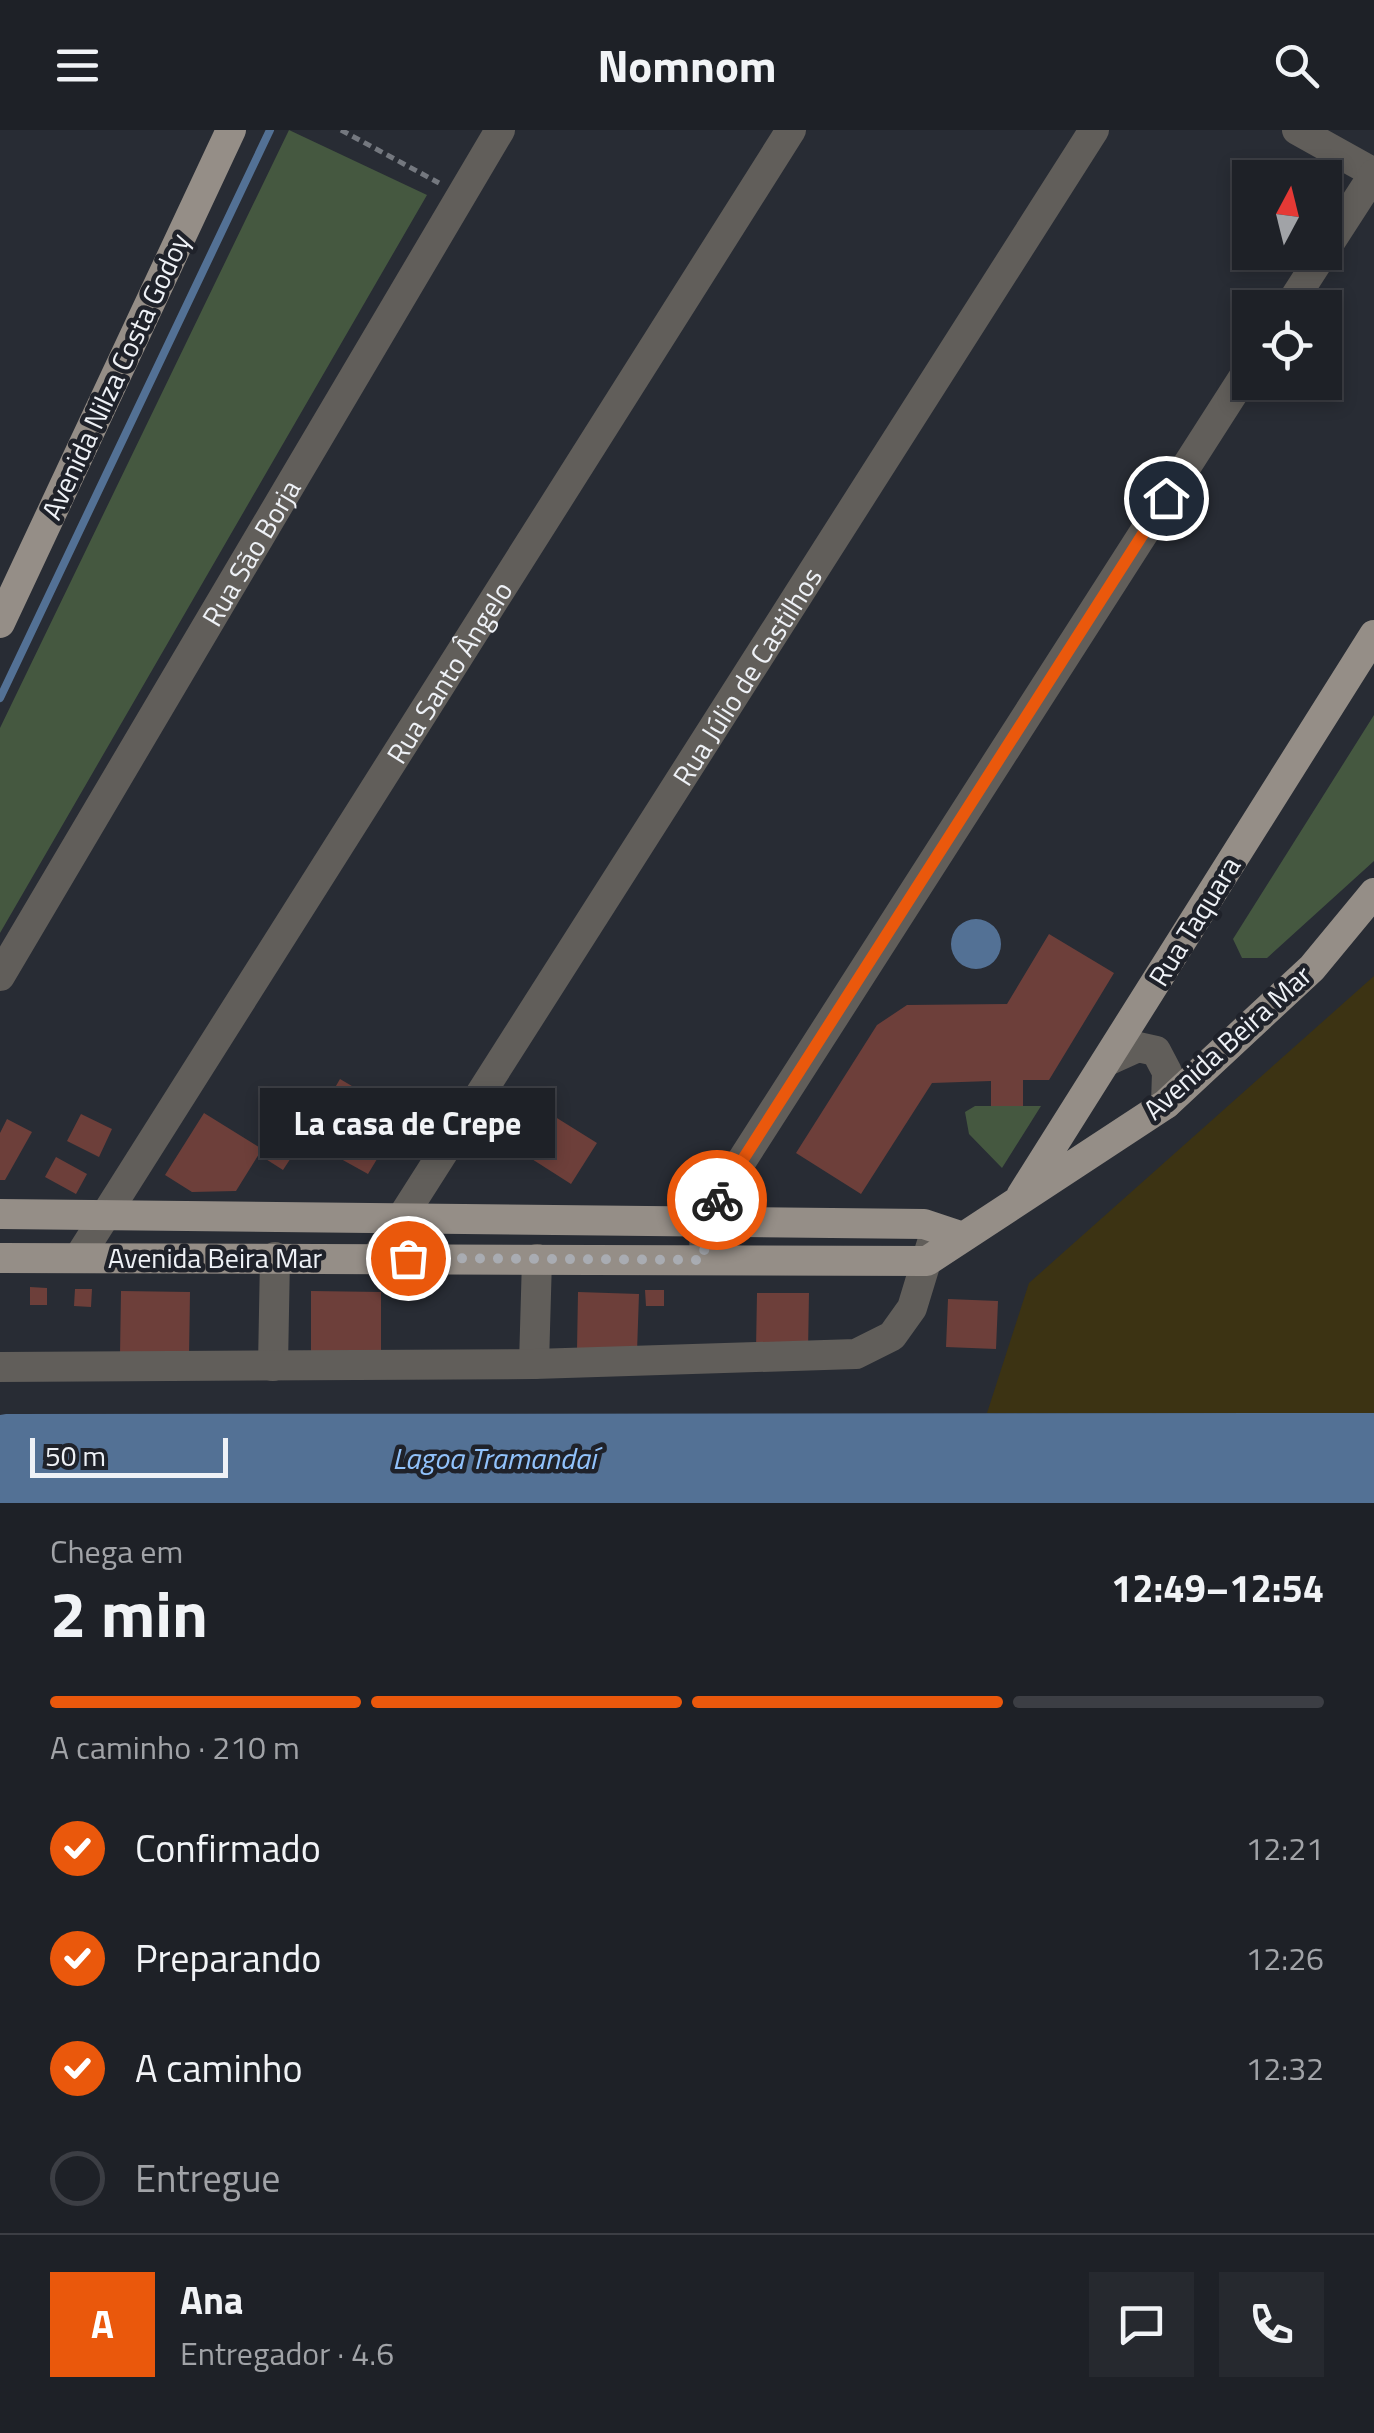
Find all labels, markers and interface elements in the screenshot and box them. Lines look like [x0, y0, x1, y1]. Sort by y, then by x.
text: Nomnom [597, 31, 777, 99]
icon: menu [50, 38, 105, 93]
icon: search [1269, 38, 1324, 93]
north arrow [1232, 160, 1342, 270]
map controls [1232, 160, 1342, 400]
street label: Avenida Nilza Costa Godoy [30, 226, 200, 526]
button: locate [1232, 290, 1342, 400]
pin [1124, 456, 1209, 541]
street label: Rua São Borja [190, 471, 311, 634]
icon: home [1139, 471, 1194, 526]
street label: Rua Júlio de Castilhos [661, 558, 832, 794]
street label: Rua Santo Ângelo [375, 572, 523, 772]
street label: Rua Taquara [1137, 848, 1251, 994]
street label: Avenida Beira Mar [1133, 954, 1321, 1130]
callout: La casa de Crepe [260, 1088, 556, 1158]
text: La casa de Crepe [294, 1099, 521, 1147]
courier [667, 1150, 767, 1250]
icon: bike [690, 1173, 745, 1228]
pin [366, 1216, 451, 1301]
icon: bag [381, 1231, 436, 1286]
street label: Avenida Beira Mar [108, 1236, 322, 1279]
scale bar [30, 1433, 228, 1478]
text: 50 m [45, 1434, 106, 1477]
water label: Lagoa Tramandaí [392, 1435, 603, 1481]
text: Chega em [50, 1527, 183, 1575]
text: 12:49–12:54 [1111, 1559, 1324, 1617]
text: 2 min [50, 1563, 208, 1662]
text: A caminho · 210 m [50, 1723, 300, 1771]
text: Confirmado [135, 1819, 321, 1877]
icon: check [50, 1821, 105, 1876]
text: 12:21 [1245, 1824, 1324, 1872]
text: Preparando [135, 1929, 321, 1987]
icon: check [50, 1931, 105, 1986]
text: 12:26 [1245, 1934, 1324, 1982]
text: A caminho [135, 2039, 303, 2097]
icon: check [50, 2041, 105, 2096]
text: 12:32 [1245, 2044, 1324, 2092]
text: Entregue [135, 2149, 281, 2207]
text: Ana [180, 2271, 243, 2329]
button: chat [1089, 2272, 1194, 2377]
button: phone [1219, 2272, 1324, 2377]
text: A [91, 2295, 114, 2353]
text: Entregador · 4.6 [180, 2329, 394, 2377]

